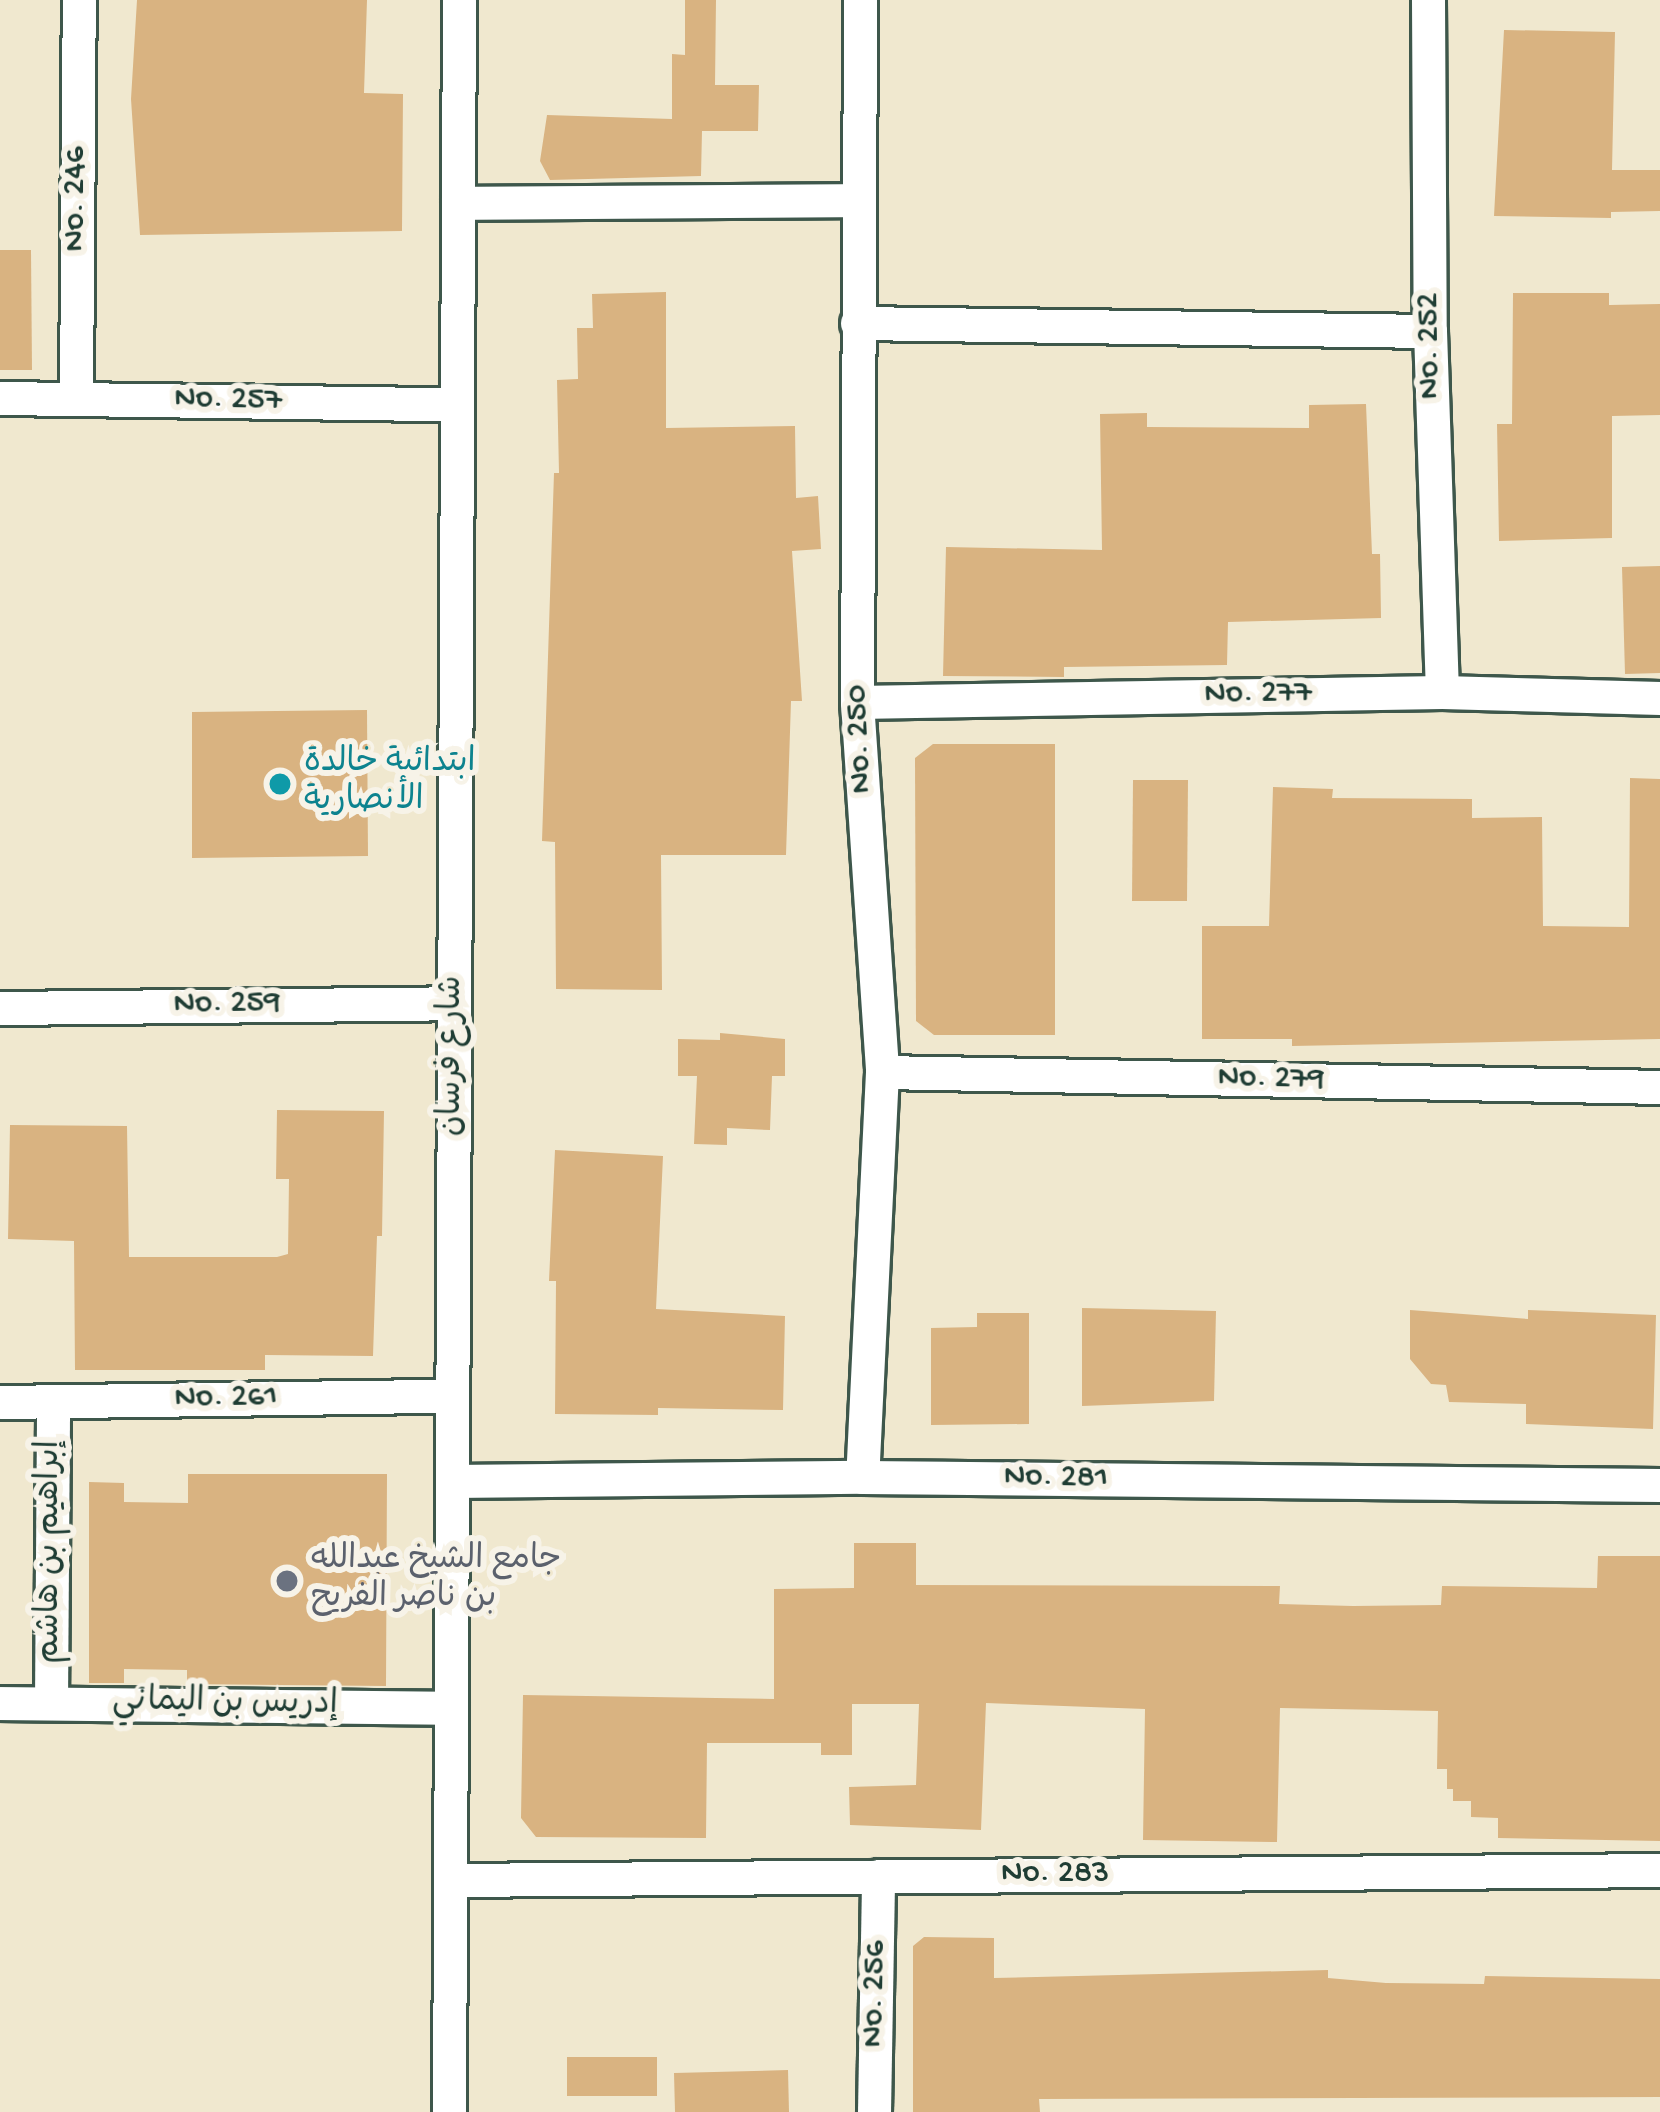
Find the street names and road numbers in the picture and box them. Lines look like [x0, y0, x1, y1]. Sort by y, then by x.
street label: No. 246 [57, 146, 97, 252]
street label: No. 252 [1410, 292, 1452, 400]
street label: No. 257 [174, 380, 282, 422]
street label: No. 277 [1204, 674, 1312, 716]
street label: No. 250 [838, 683, 884, 795]
street label: شارع فرسان [434, 976, 474, 1136]
street label: No. 259 [173, 984, 281, 1026]
street label: No. 279 [1217, 1059, 1325, 1101]
street label: No. 261 [174, 1378, 278, 1420]
street label: إبراهيم بن هاشم [32, 1440, 72, 1664]
street label: No. 281 [1003, 1458, 1109, 1500]
street label: إدريس بن اليماني [112, 1683, 338, 1727]
street label: No. 283 [1001, 1855, 1109, 1895]
street label: No. 256 [855, 1940, 897, 2048]

